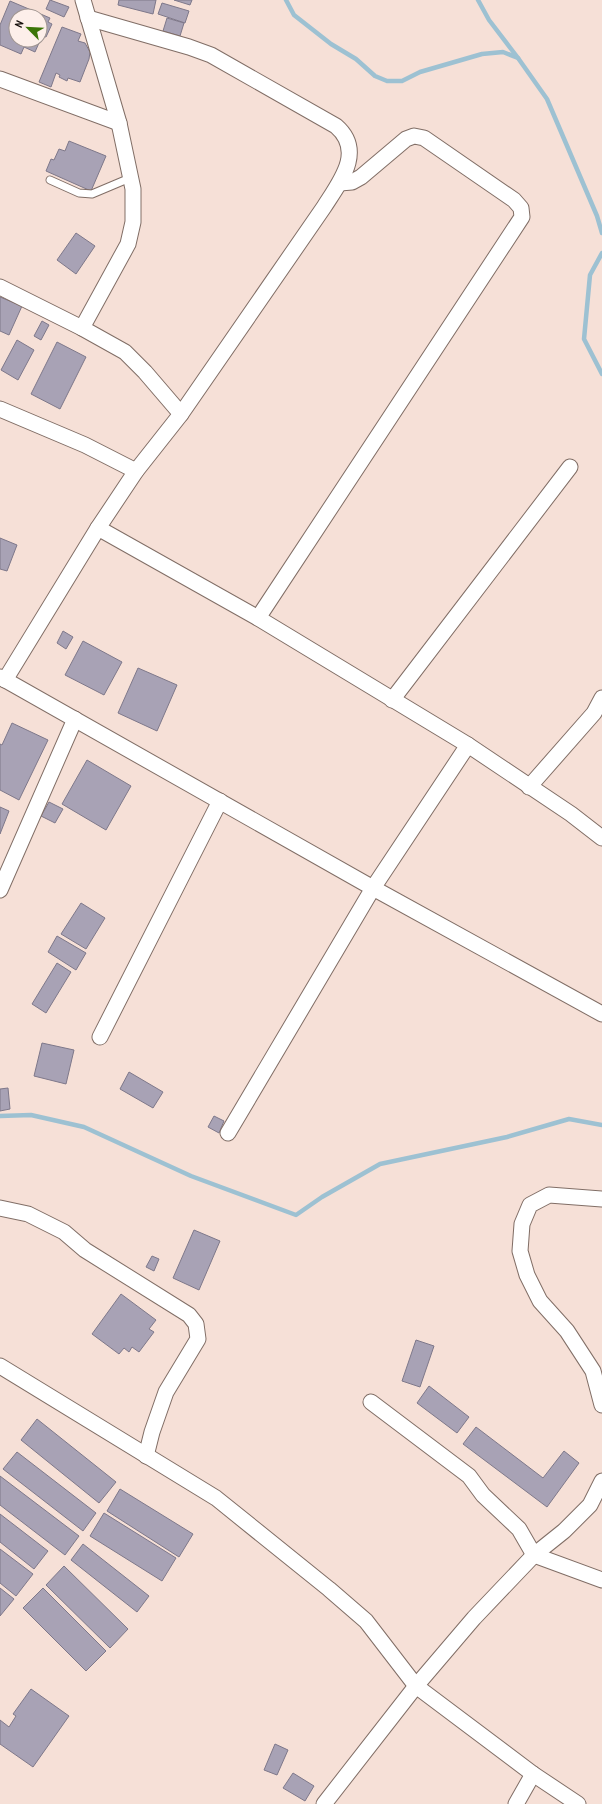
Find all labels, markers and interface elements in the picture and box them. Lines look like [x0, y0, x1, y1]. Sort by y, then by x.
north arrow [8, 8, 48, 48]
text: N [11, 18, 27, 30]

